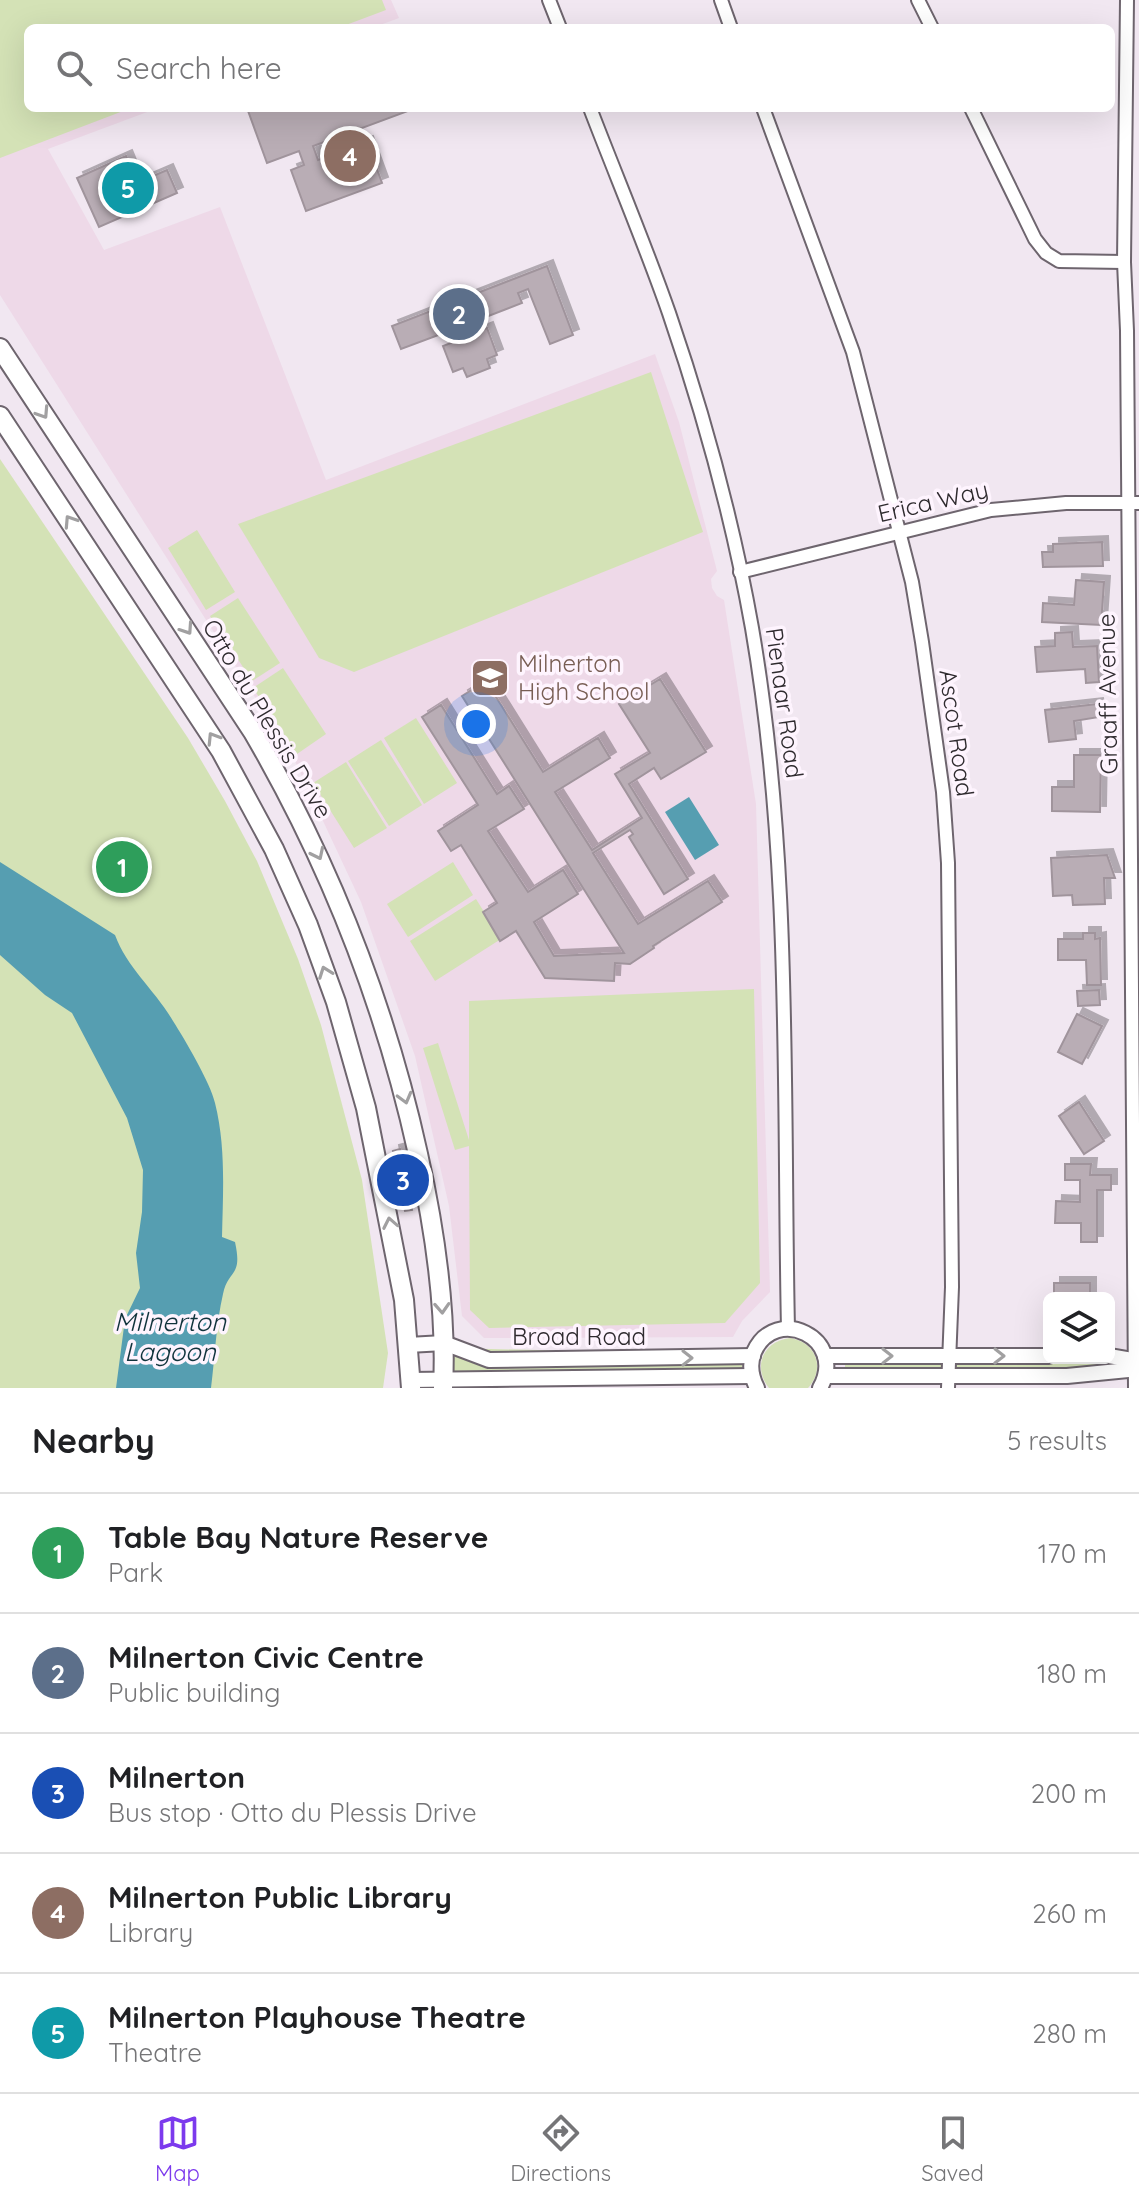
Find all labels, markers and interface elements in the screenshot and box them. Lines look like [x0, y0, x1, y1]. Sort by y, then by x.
search box [24, 24, 1115, 112]
icon: search [52, 46, 96, 90]
text: Search here [116, 49, 282, 87]
pin: 4 [324, 126, 376, 186]
pin: 5 [102, 158, 154, 218]
pin: 2 [433, 284, 485, 344]
one-way arrow [33, 404, 48, 418]
street label: Erica Way [875, 474, 991, 528]
one-way arrow [64, 516, 79, 530]
street label: Otto du Plessis Drive [197, 613, 339, 824]
street label: Graaff Avenue [1091, 613, 1123, 775]
one-way arrow [177, 621, 192, 635]
street label: Pienaar Road [760, 626, 810, 780]
place label: Milnerton High School [518, 648, 650, 706]
school or university icon: Milnerton High School [469, 657, 511, 699]
street label: Ascot Road [933, 667, 981, 798]
your location [456, 704, 496, 744]
one-way arrow [207, 732, 222, 747]
pin: 1 [96, 837, 148, 897]
one-way arrow [308, 845, 324, 860]
one-way arrow [319, 966, 335, 980]
one-way arrow [396, 1090, 413, 1104]
pin: 3 [377, 1150, 429, 1210]
one-way arrow [382, 1217, 399, 1231]
map controls [1043, 1292, 1115, 1364]
button: layers [1043, 1292, 1115, 1364]
one-way arrow [433, 1302, 450, 1315]
water label: Milnerton Lagoon [114, 1305, 227, 1368]
street label: Broad Road [512, 1321, 646, 1351]
one-way arrow [881, 1347, 894, 1364]
one-way arrow [993, 1347, 1006, 1365]
one-way arrow [681, 1350, 694, 1367]
text: Nearby [32, 1419, 155, 1462]
text: 5 results [1007, 1424, 1107, 1457]
text: Table Bay Nature Reserve [108, 1518, 488, 1556]
text: 1 [53, 1537, 63, 1570]
text: 170 m [1038, 1537, 1107, 1570]
text: Park [108, 1556, 163, 1589]
text: Milnerton Civic Centre [108, 1638, 424, 1676]
text: 2 [51, 1657, 65, 1690]
text: 180 m [1037, 1657, 1107, 1690]
text: Public building [108, 1676, 280, 1709]
text: Milnerton [108, 1758, 245, 1796]
text: 3 [51, 1777, 65, 1810]
text: 200 m [1031, 1777, 1107, 1810]
text: Bus stop · Otto du Plessis Drive [108, 1796, 477, 1829]
text: Milnerton Public Library [108, 1878, 452, 1916]
text: 4 [50, 1897, 66, 1930]
text: 260 m [1032, 1897, 1107, 1930]
text: Library [108, 1916, 193, 1949]
text: Milnerton Playhouse Theatre [108, 1998, 526, 2036]
text: 5 [51, 2017, 65, 2050]
text: 280 m [1032, 2017, 1107, 2050]
text: Theatre [108, 2036, 202, 2069]
tab: Map [155, 2111, 200, 2187]
tab: Directions [510, 2111, 611, 2187]
tab: Saved [921, 2111, 984, 2187]

